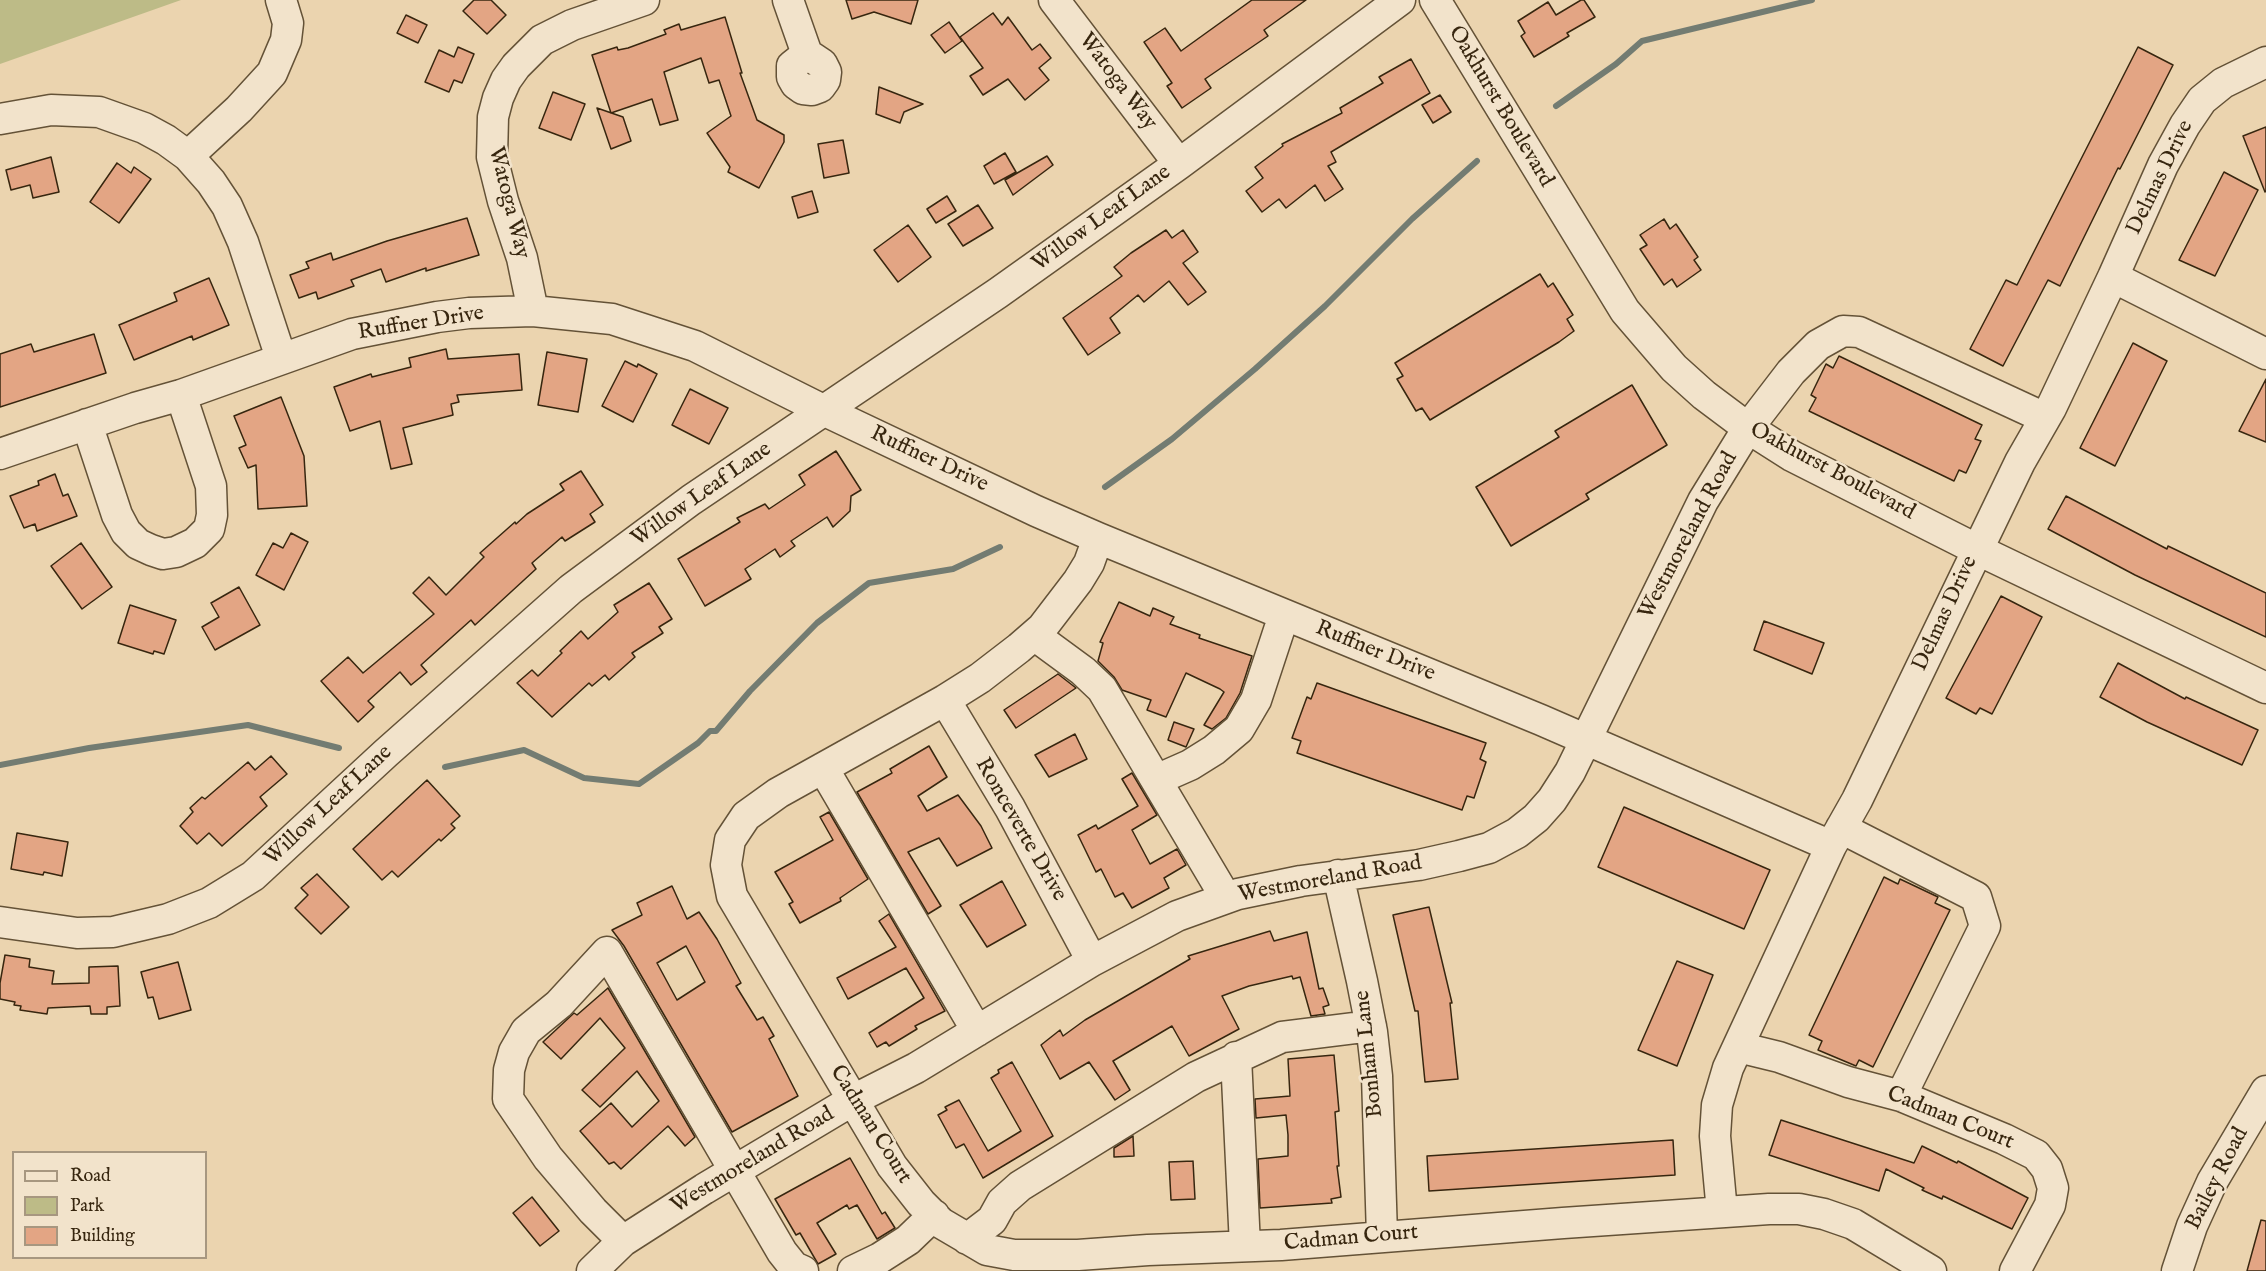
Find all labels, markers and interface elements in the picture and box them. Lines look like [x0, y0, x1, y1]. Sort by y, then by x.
street label: Oakhurst Boulevard [1441, 22, 1559, 192]
street label: Watoga Way [1072, 28, 1162, 136]
street label: Delmas Drive [2122, 116, 2200, 240]
street label: Watoga Way [481, 144, 535, 262]
street label: Willow Leaf Lane [1028, 160, 1176, 278]
street label: Ruffner Drive [356, 301, 486, 347]
street label: Oakhurst Boulevard [1745, 417, 1919, 527]
street label: Ruffner Drive [866, 421, 992, 499]
street label: Willow Leaf Lane [627, 437, 777, 553]
street label: Westmoreland Road [1634, 448, 1744, 624]
street label: Delmas Drive [1908, 552, 1984, 676]
street label: Ruffner Drive [1311, 616, 1439, 688]
street label: Willow Leaf Lane [260, 740, 398, 872]
street label: Ronceverte Drive [968, 754, 1072, 906]
street label: Westmoreland Road [1236, 851, 1424, 909]
street label: Bonham Lane [1350, 989, 1390, 1119]
street label: Cadman Court [823, 1061, 917, 1189]
street label: Cadman Court [1883, 1082, 2017, 1156]
street label: Westmoreland Road [667, 1102, 839, 1220]
street label: Bailey Road [2181, 1123, 2255, 1235]
legend [12, 1151, 207, 1259]
text: Road [70, 1165, 111, 1188]
text: Park [70, 1195, 104, 1218]
street label: Cadman Court [1283, 1220, 1419, 1258]
text: Building [70, 1225, 135, 1248]

